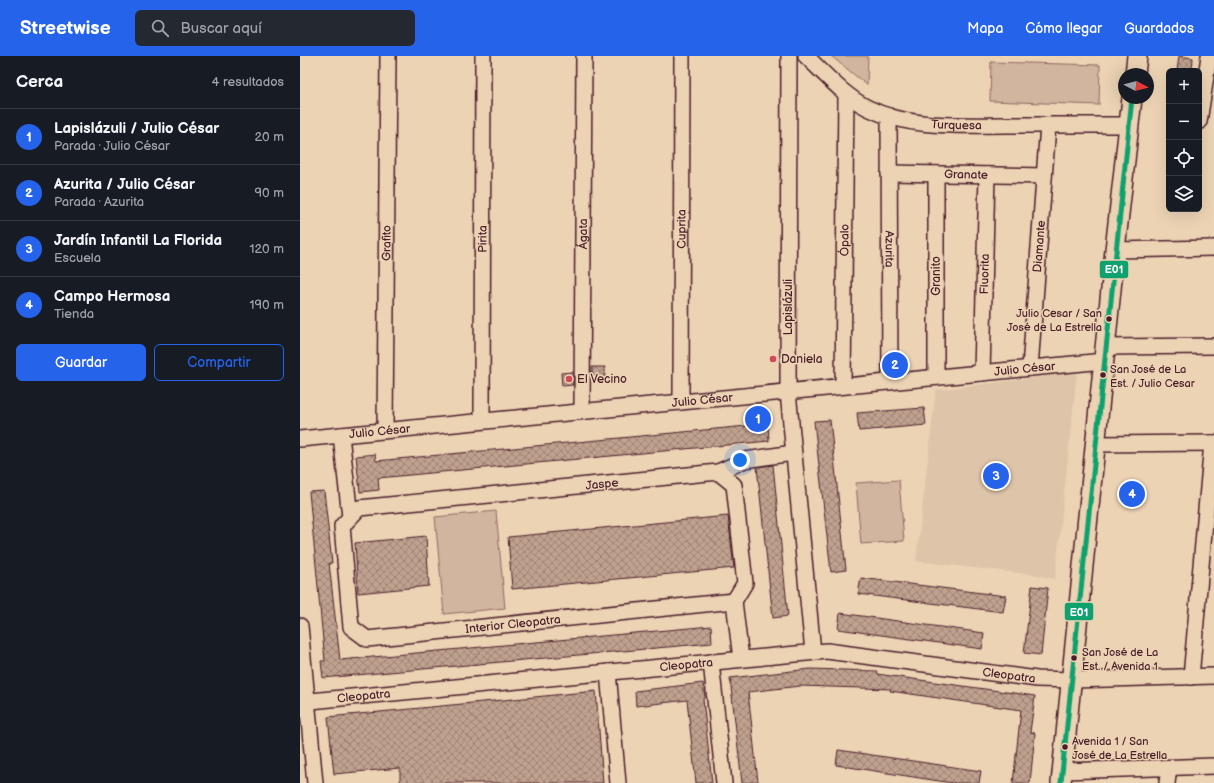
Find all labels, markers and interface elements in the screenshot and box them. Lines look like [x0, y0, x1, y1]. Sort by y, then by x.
search box [135, 10, 415, 46]
text: Streetwise [20, 17, 111, 40]
icon: search [149, 17, 171, 39]
text: Buscar aquí [181, 19, 262, 38]
text: Mapa [967, 20, 1003, 37]
text: Cómo llegar [1025, 20, 1102, 37]
text: Guardados [1124, 20, 1194, 37]
north arrow [1118, 68, 1154, 104]
map controls [1166, 68, 1202, 212]
button: + [1166, 68, 1202, 104]
text: Cerca [16, 72, 63, 92]
text: 4 resultados [212, 74, 284, 90]
button: − [1166, 104, 1202, 140]
street label: Turquesa [930, 117, 982, 133]
text: Lapislázuli / Julio César [54, 119, 219, 138]
text: 1 [26, 129, 32, 145]
text: 20 m [254, 129, 284, 145]
text: Parada · Julio César [54, 138, 170, 154]
button: locate [1166, 140, 1202, 176]
street label: Granate [944, 167, 988, 183]
text: Azurita / Julio César [54, 175, 195, 194]
button: layers [1166, 176, 1202, 212]
text: 2 [25, 185, 33, 201]
text: 90 m [255, 185, 284, 201]
text: Parada · Azurita [54, 194, 144, 210]
street label: Cuprita [674, 209, 690, 249]
street label: Ágata [574, 218, 591, 250]
street label: Diamante [1030, 220, 1049, 273]
street label: Ópalo [835, 224, 853, 256]
street label: Grafito [379, 225, 395, 261]
street label: Pirita [475, 225, 491, 253]
street label: Azurita [881, 230, 897, 268]
text: Jardín Infantil La Florida [54, 231, 222, 250]
text: 3 [25, 241, 33, 257]
text: 120 m [249, 241, 284, 257]
text: Escuela [54, 250, 101, 266]
street label: Fluorita [977, 253, 993, 295]
street label: Granito [929, 256, 944, 296]
line badge: E01 [1099, 260, 1129, 279]
text: E01 [1105, 263, 1123, 276]
street label: Lapislázuli [781, 279, 796, 335]
text: Campo Hermosa [54, 287, 170, 306]
text: 4 [25, 297, 33, 313]
text: 190 m [250, 297, 284, 313]
text: Tienda [54, 306, 94, 322]
place label: Julio Cesar / San José de La Estrella [1007, 307, 1102, 334]
marker: Julio Cesar / San José de La Estrella [1104, 314, 1114, 324]
button: Guardar [16, 344, 146, 381]
button: Compartir [154, 344, 284, 381]
pin: 2 [882, 350, 908, 380]
place label: Daniela [781, 352, 823, 367]
marker: Daniela [768, 354, 778, 364]
street label: Julio César [993, 359, 1057, 380]
place label: San José de La Est. / Julio Cesar [1110, 363, 1196, 390]
marker: San José de La Est. / Julio Cesar [1098, 370, 1108, 380]
place label: El Vecino [577, 372, 627, 387]
marker: El Vecino [564, 374, 574, 384]
street label: Julio César [671, 390, 734, 411]
pin: 1 [745, 404, 771, 434]
street label: Julio César [348, 421, 412, 442]
your location [730, 450, 750, 470]
pin: 3 [983, 461, 1009, 491]
street label: Jaspe [585, 475, 619, 494]
pin: 4 [1119, 479, 1145, 509]
line badge: E01 [1064, 602, 1094, 621]
text: E01 [1070, 606, 1088, 619]
street label: Interior Cleopatra [465, 612, 562, 637]
place label: San José de La Est. / Avenida 1 [1082, 646, 1158, 673]
marker: San José de La Est. / Avenida 1 [1069, 653, 1079, 663]
street label: Cleopatra [659, 655, 714, 675]
street label: Cleopatra [981, 665, 1037, 687]
street label: Cleopatra [336, 686, 391, 706]
place label: Avenida 1 / San José de La Estrella [1072, 735, 1167, 762]
marker: Avenida 1 / San José de La Estrella [1060, 742, 1070, 752]

